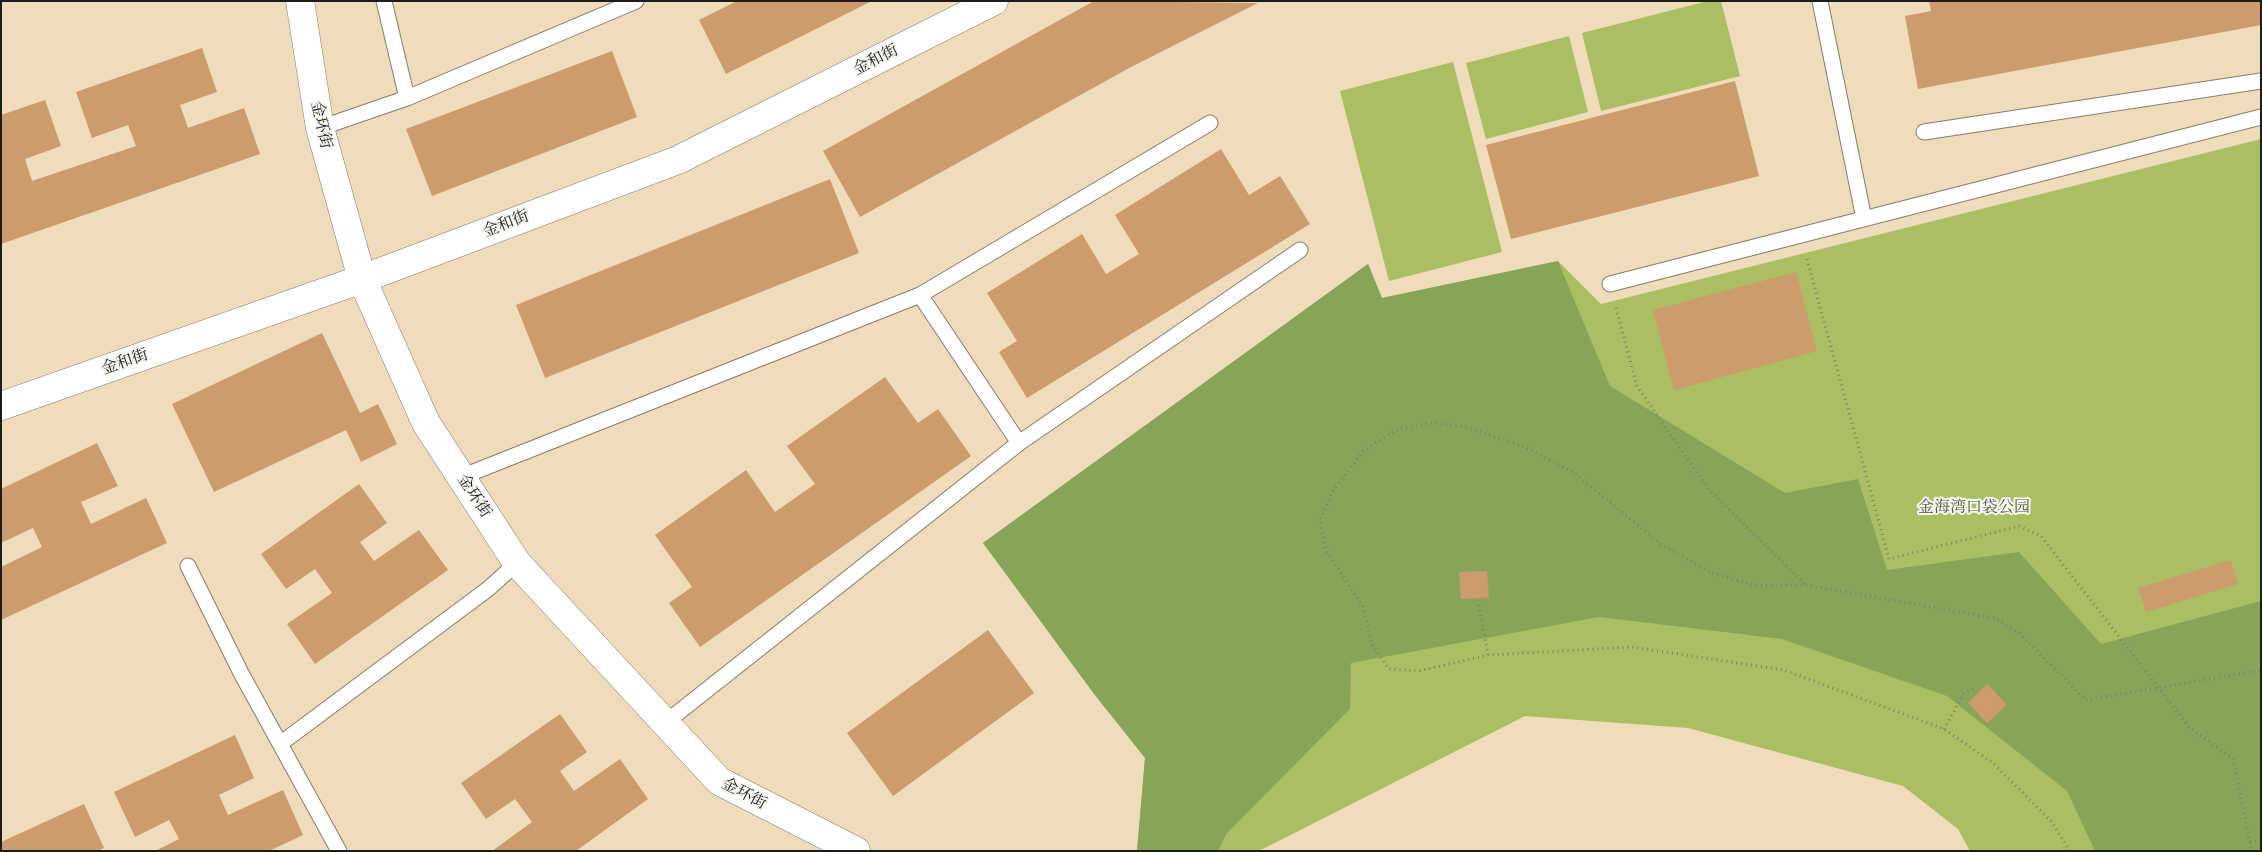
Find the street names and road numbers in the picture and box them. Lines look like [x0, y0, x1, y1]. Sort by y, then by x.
street label: 金和街 [850, 41, 902, 79]
street label: 金环街 [307, 100, 335, 150]
street label: 金和街 [480, 206, 532, 242]
street label: 金和街 [99, 345, 151, 379]
street label: 金环街 [453, 471, 495, 521]
street label: 金环街 [718, 774, 770, 814]

